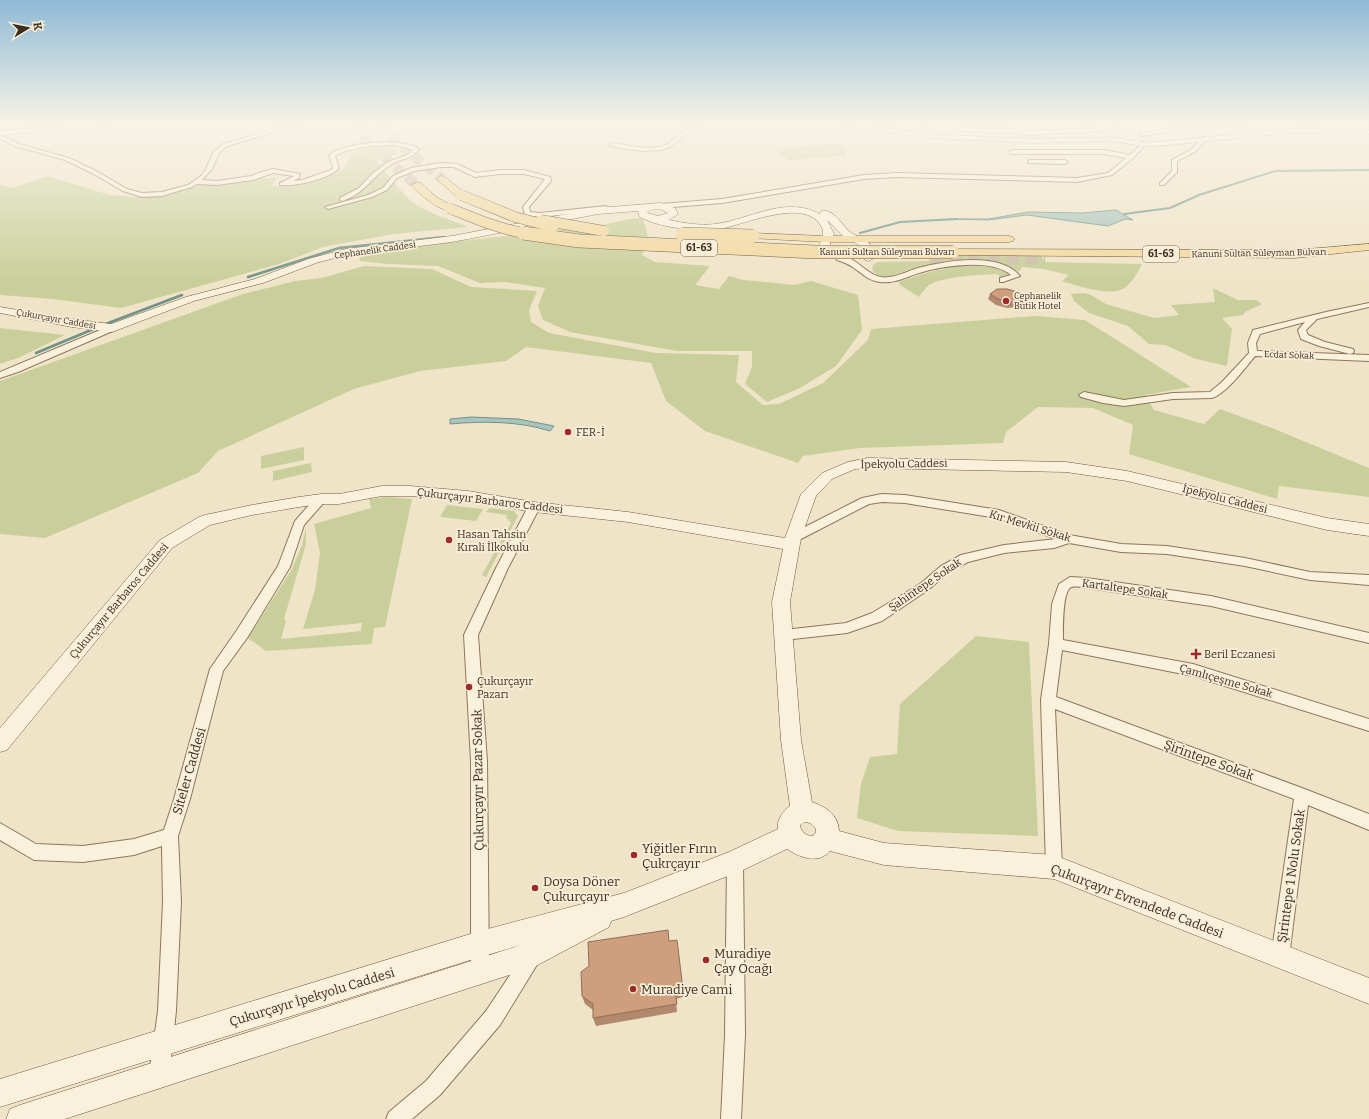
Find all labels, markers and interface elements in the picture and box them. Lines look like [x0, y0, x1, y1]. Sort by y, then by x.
north arrow [8, 8, 48, 48]
text: K [30, 21, 44, 31]
street label: Cephanelik Caddesi [334, 239, 417, 261]
road number: 61-63 [681, 240, 717, 256]
road number: 61-63 [1143, 246, 1179, 262]
street label: Kanuni Sultan Süleyman Bulvarı [820, 247, 955, 257]
street label: Kanuni Sultan Süleyman Bulvarı [1191, 247, 1327, 259]
place label: Cephanelik Butik Hotel [1014, 291, 1062, 311]
marker: Cephanelik Butik Hotel [1001, 296, 1011, 306]
street label: Çukurçayır Caddesi [15, 307, 97, 331]
street label: Ecdat Sokak [1264, 349, 1315, 361]
place label: FER-İ [576, 425, 605, 439]
marker: FER-İ [563, 427, 573, 437]
street label: İpekyolu Caddesi [860, 456, 948, 471]
street label: İpekyolu Caddesi [1181, 481, 1270, 516]
street label: Çukurçayır Barbaros Caddesi [416, 486, 565, 517]
street label: Kır Mevkii Sokak [988, 507, 1073, 545]
place label: Hasan Tahsin Kırali İlkokulu [457, 528, 529, 554]
marker: Hasan Tahsin Kırali İlkokulu [444, 535, 454, 545]
street label: Çukurçayır Barbaros Caddesi [67, 540, 172, 662]
street label: Şahintepe Sokak [886, 555, 965, 614]
street label: Kartaltepe Sokak [1081, 577, 1170, 602]
place label: Beril Eczanesi [1204, 648, 1276, 661]
marker: Beril Eczanesi [1191, 649, 1201, 659]
street label: Çamlıçeşme Sokak [1178, 661, 1275, 701]
place label: Çukurçayır Pazarı [477, 675, 533, 701]
marker: Çukurçayır Pazarı [464, 682, 474, 692]
street label: Çukurçayır Pazar Sokak [469, 708, 487, 851]
street label: Siteler Caddesi [169, 726, 209, 816]
street label: Şirintepe Sokak [1162, 737, 1257, 783]
street label: Şirintepe 1 Nolu Sokak [1274, 808, 1308, 944]
place label: Yiğitler Fırın Çukrçayır [642, 841, 718, 871]
marker: Yiğitler Fırın Çukrçayır [629, 850, 639, 860]
street label: Çukurçayır Evrendede Caddesi [1048, 861, 1226, 941]
place label: Doysa Döner Çukurçayır [543, 874, 620, 904]
marker: Doysa Döner Çukurçayır [530, 883, 540, 893]
place label: Muradiye Çay Ocağı [714, 946, 773, 976]
marker: Muradiye Çay Ocağı [701, 955, 711, 965]
street label: Çukurçayır İpekyolu Caddesi [228, 965, 397, 1029]
place label: Muradiye Cami [641, 982, 732, 997]
marker: Muradiye Cami [628, 984, 638, 994]

